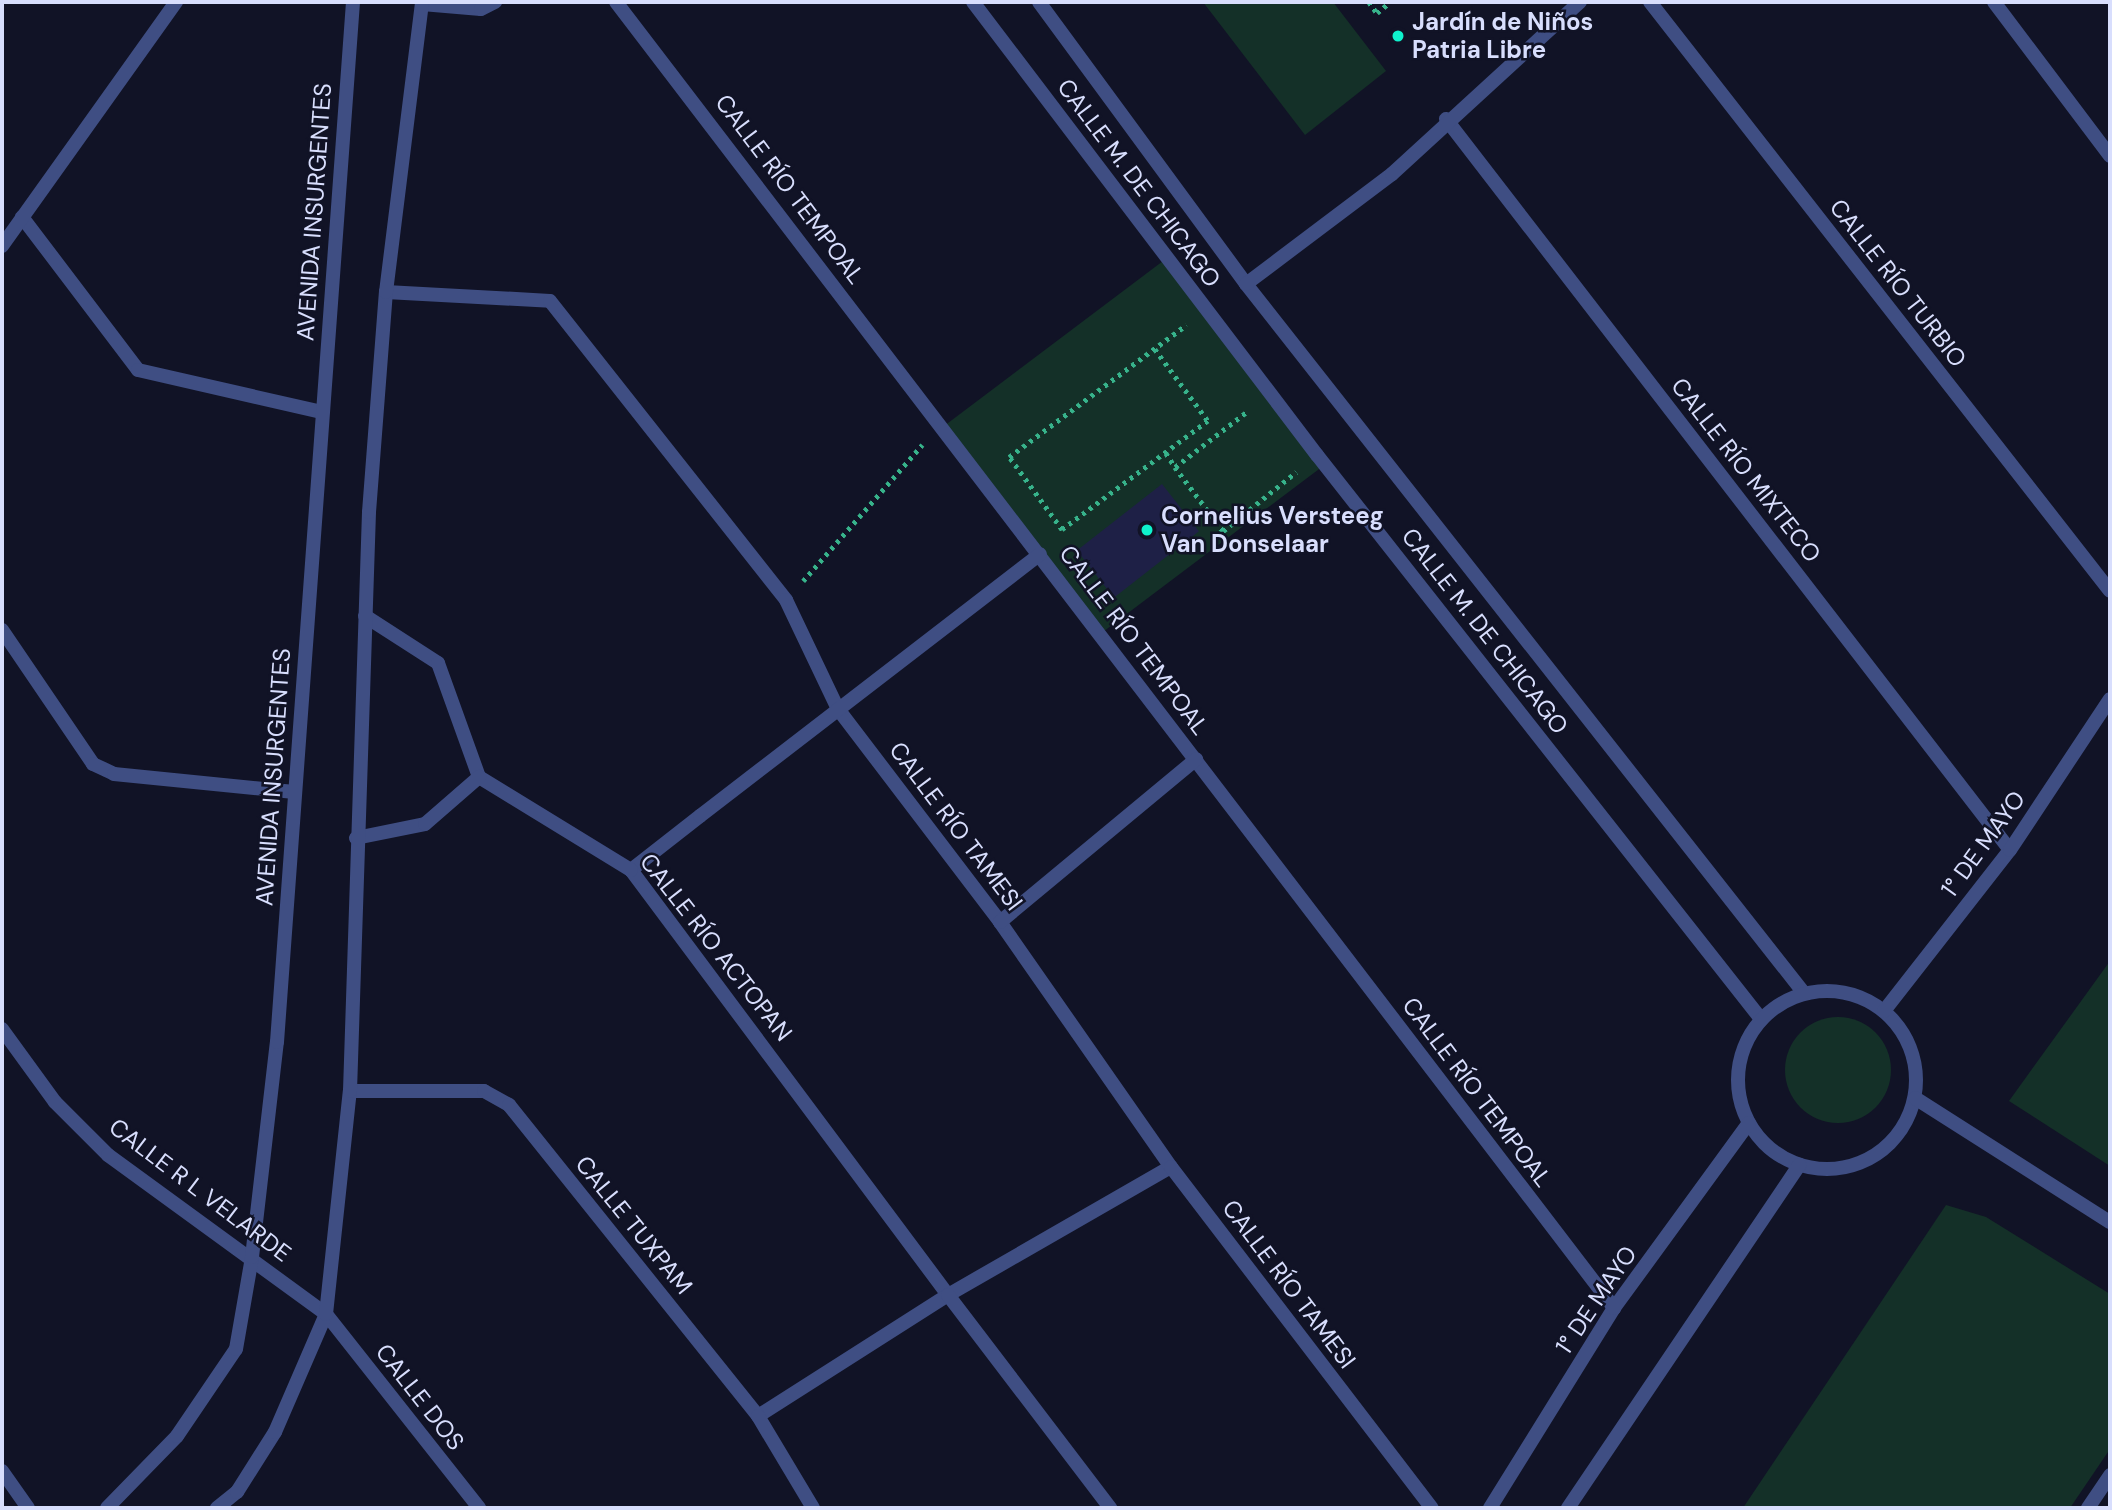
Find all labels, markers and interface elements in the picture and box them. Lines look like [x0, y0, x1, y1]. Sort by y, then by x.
place label: Jardín de Niños Patria Libre [1412, 8, 1593, 64]
marker: Jardín de Niños Patria Libre [1390, 28, 1406, 44]
street label: CALLE M. DE CHICAGO [1051, 73, 1227, 293]
street label: AVENIDA INSURGENTES [291, 82, 337, 342]
street label: CALLE RÍO TEMPOAL [709, 89, 871, 289]
street label: CALLE RÍO TURBIO [1824, 193, 1972, 373]
street label: CALLE RÍO MIXTECO [1665, 372, 1827, 568]
place label: Cornelius Versteeg Van Donselaar [1161, 502, 1384, 558]
marker: Cornelius Versteeg Van Donselaar [1139, 522, 1155, 538]
street label: CALLE M. DE CHICAGO [1396, 522, 1574, 740]
street label: CALLE RÍO TEMPOAL [1053, 540, 1215, 740]
street label: AVENIDA INSURGENTES [250, 647, 296, 907]
street label: CALLE RÍO TAMESI [883, 736, 1029, 916]
street label: 1° DE MAYO [1935, 785, 2031, 903]
street label: CALLE RÍO ACTOPAN [634, 847, 798, 1047]
street label: CALLE RÍO TEMPOAL [1396, 992, 1558, 1192]
street label: CALLE R L VELARDE [103, 1112, 297, 1268]
street label: CALLE TUXPAM [569, 1150, 699, 1300]
street label: CALLE RÍO TAMESI [1216, 1194, 1362, 1374]
street label: 1° DE MAYO [1549, 1240, 1643, 1360]
street label: CALLE DOS [370, 1338, 470, 1456]

